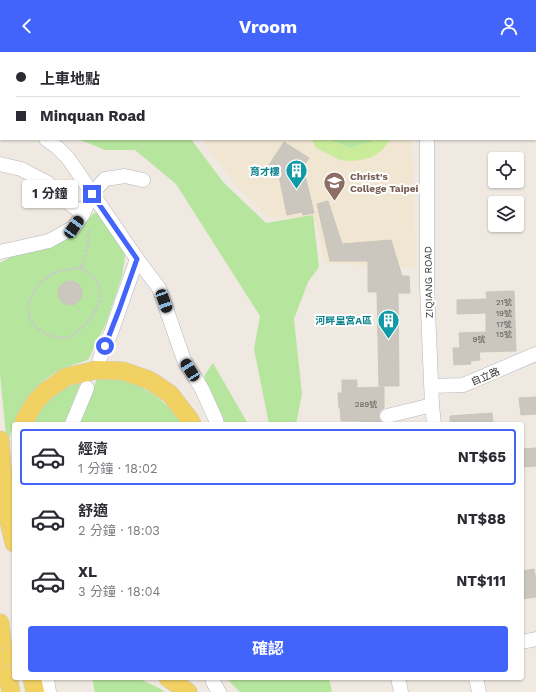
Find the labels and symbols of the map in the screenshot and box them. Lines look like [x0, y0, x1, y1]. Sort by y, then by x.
building icon: 育才樓 [283, 158, 309, 191]
place label: 育才樓 [250, 166, 280, 177]
school or university icon: Christ's College Taipei [321, 169, 347, 202]
place label: Christ's College Taipei [350, 171, 419, 194]
callout: 1 分鐘 [22, 180, 78, 208]
route end [83, 185, 101, 203]
car [62, 214, 86, 240]
street label: ZIQIANG ROAD [422, 246, 435, 318]
car [154, 288, 174, 314]
house number: 21號 [496, 298, 512, 307]
building icon: 河畔皇宮A區 [375, 307, 401, 340]
house number: 19號 [496, 309, 512, 318]
place label: 河畔皇宮A區 [315, 315, 372, 326]
house number: 17號 [496, 320, 512, 329]
house number: 15號 [496, 330, 512, 339]
house number: 9號 [473, 335, 485, 344]
route start [96, 337, 114, 355]
car [179, 357, 201, 383]
street label: 自立路 [469, 366, 501, 387]
house number: 289號 [355, 400, 377, 409]

